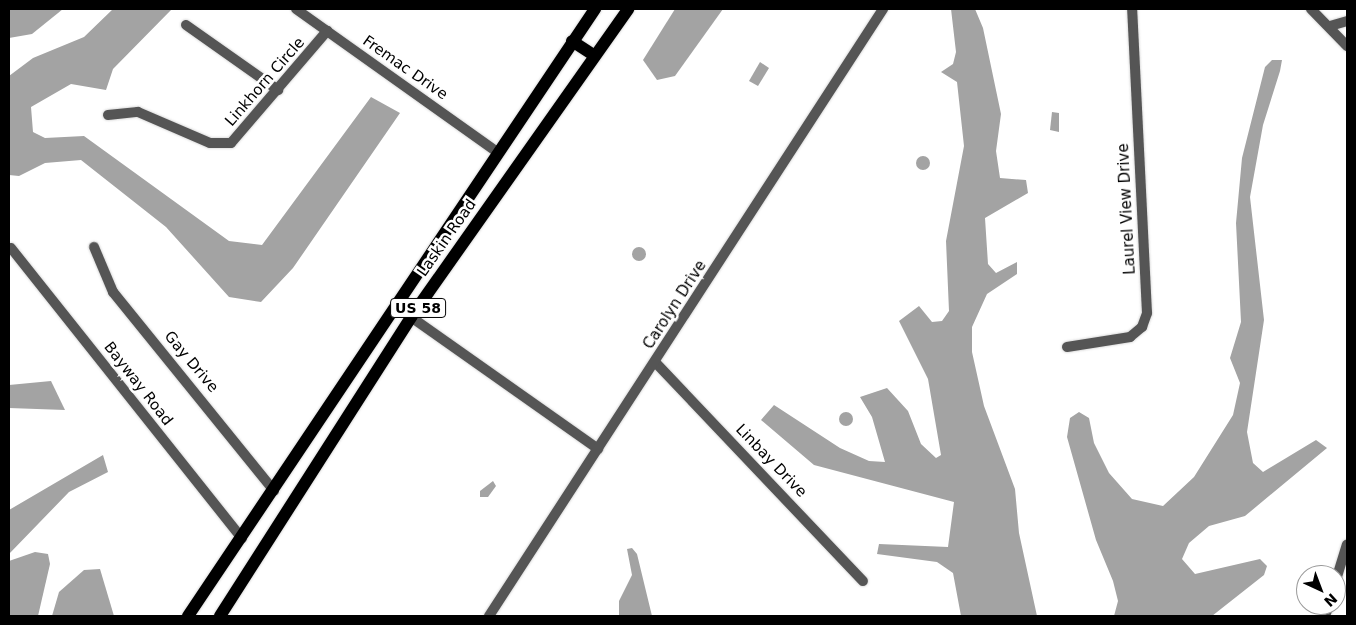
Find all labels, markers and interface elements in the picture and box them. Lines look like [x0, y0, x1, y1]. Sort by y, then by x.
street label: Fremac Drive [359, 32, 451, 104]
street label: Linkhorn Circle [222, 34, 308, 130]
street label: Laurel View Drive [1115, 143, 1139, 275]
street label: Laskin Road [414, 196, 480, 280]
street label: Carolyn Drive [640, 257, 710, 353]
road number: US 58 [389, 296, 447, 320]
street label: Gay Drive [160, 328, 222, 396]
street label: Bayway Road [100, 339, 176, 429]
street label: Linbay Drive [732, 421, 810, 501]
north arrow [1296, 565, 1346, 615]
text: N [1321, 590, 1340, 610]

